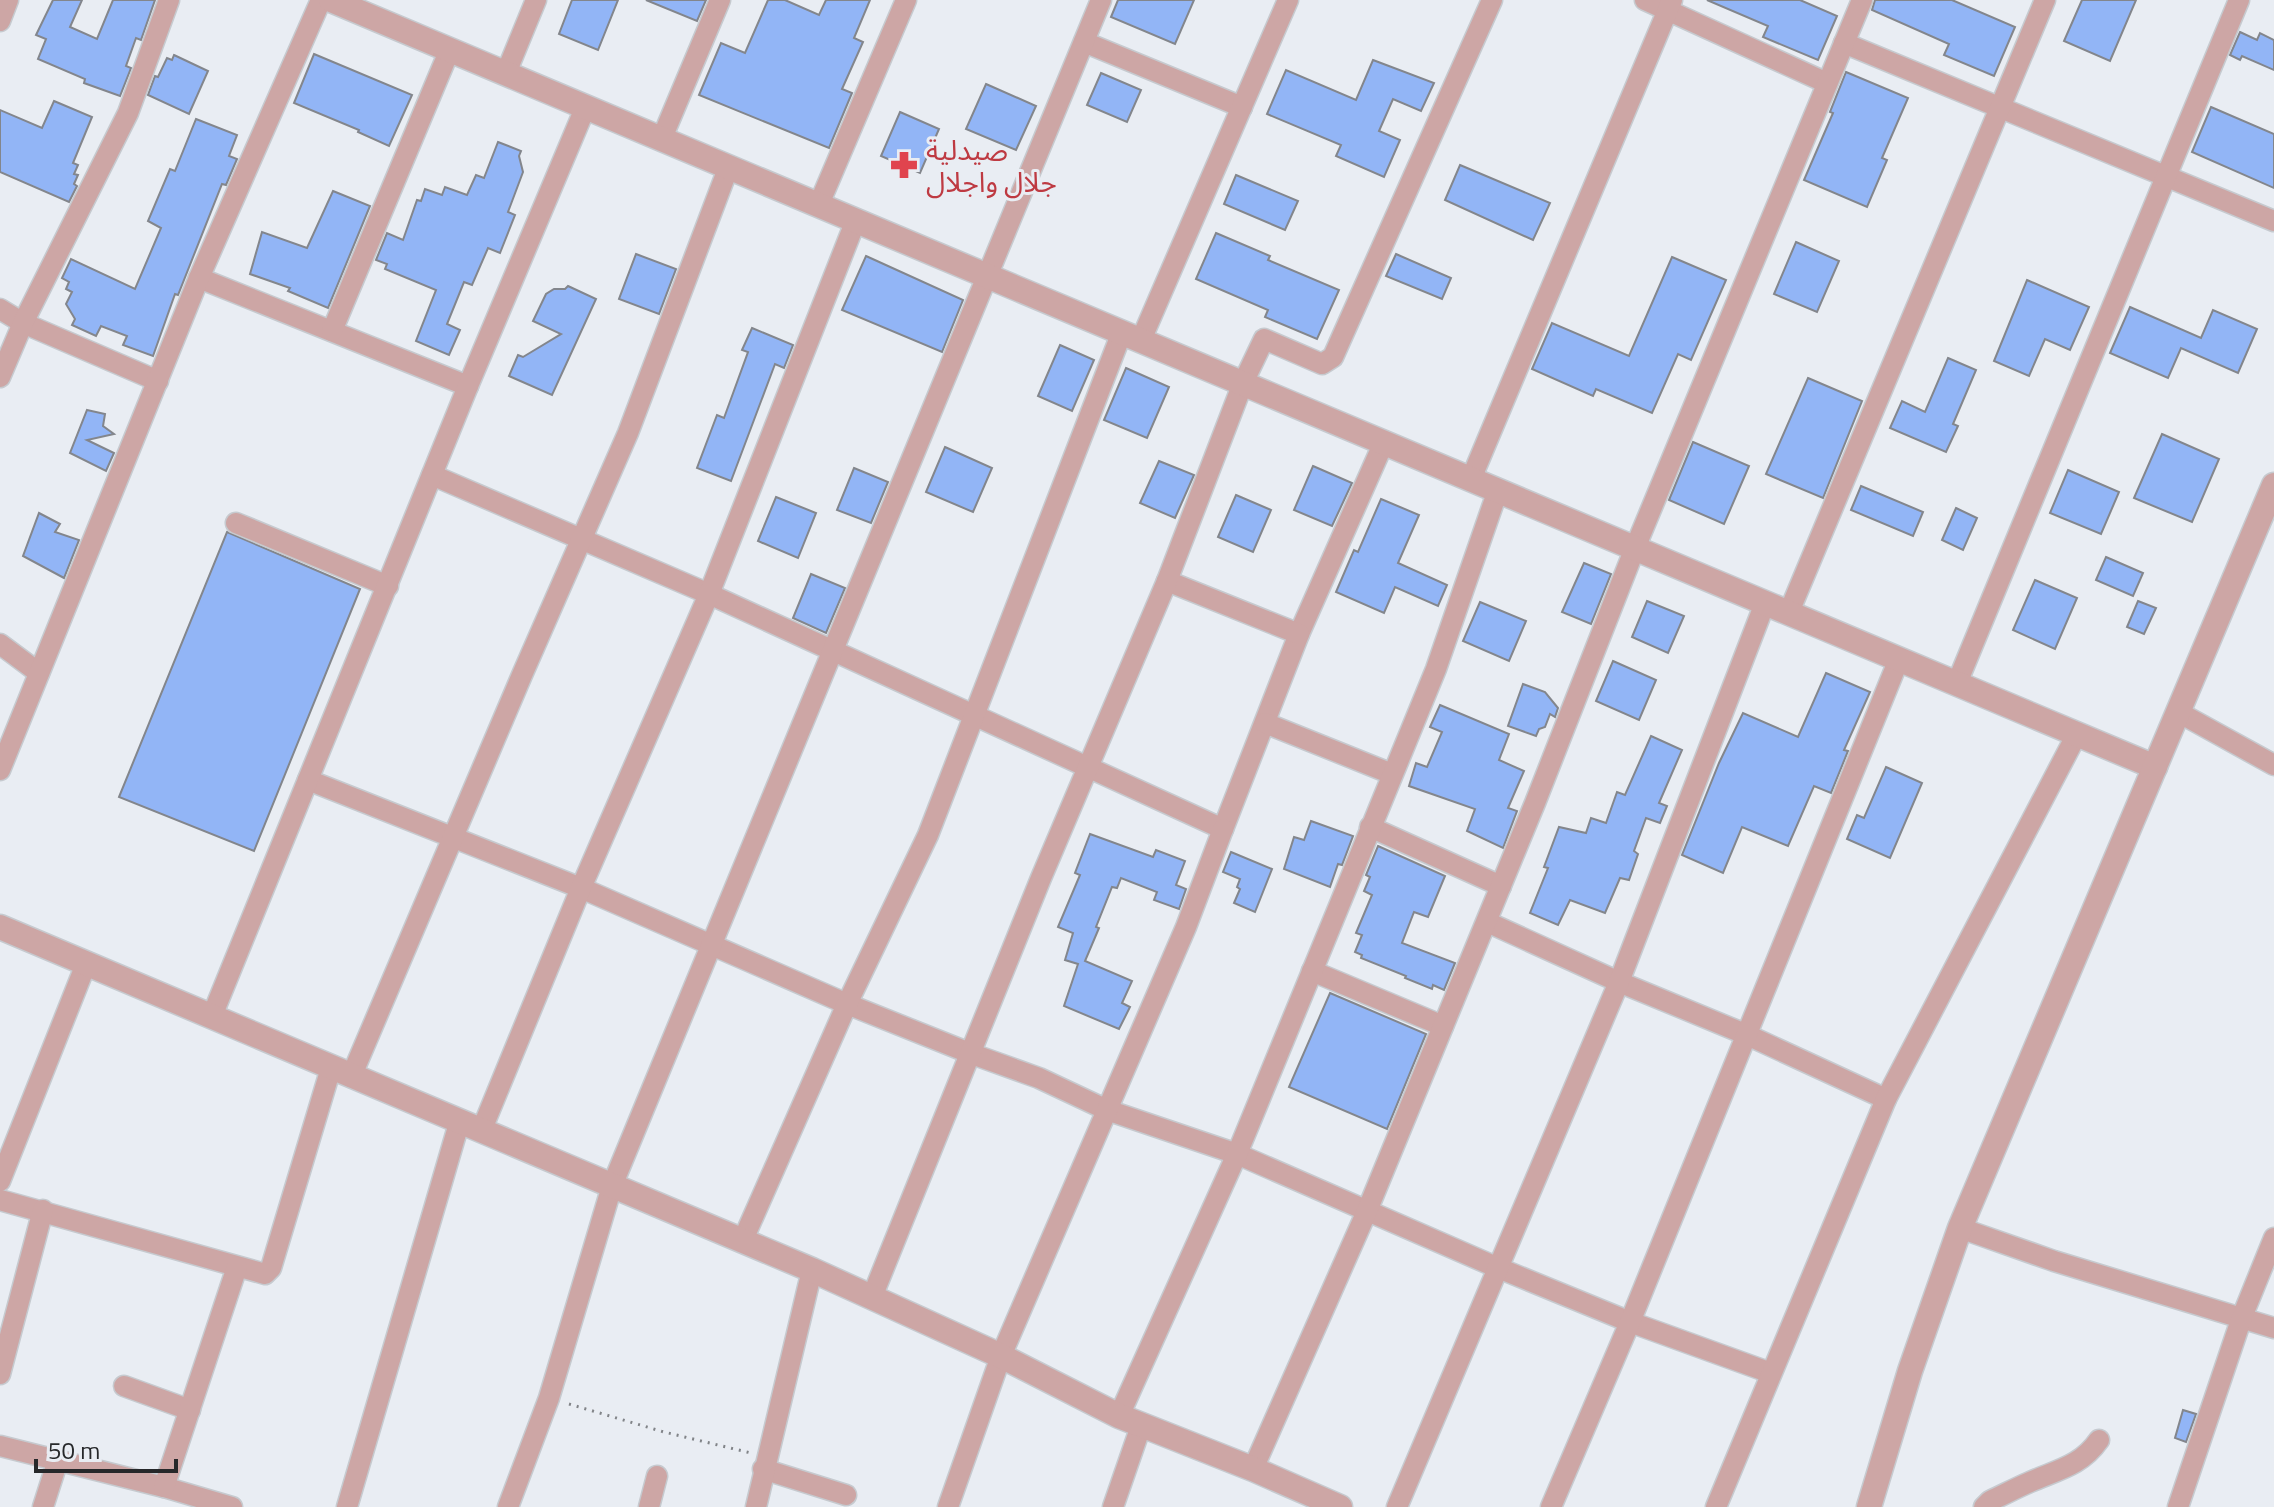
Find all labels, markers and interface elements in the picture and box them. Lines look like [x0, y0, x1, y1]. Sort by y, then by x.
place label: صيدلية جلال واجلال [926, 128, 1057, 203]
pharmacy icon: صيدلية جلال واجلال [889, 150, 919, 180]
scale bar [36, 1423, 176, 1473]
text: 50 m [48, 1432, 100, 1468]

